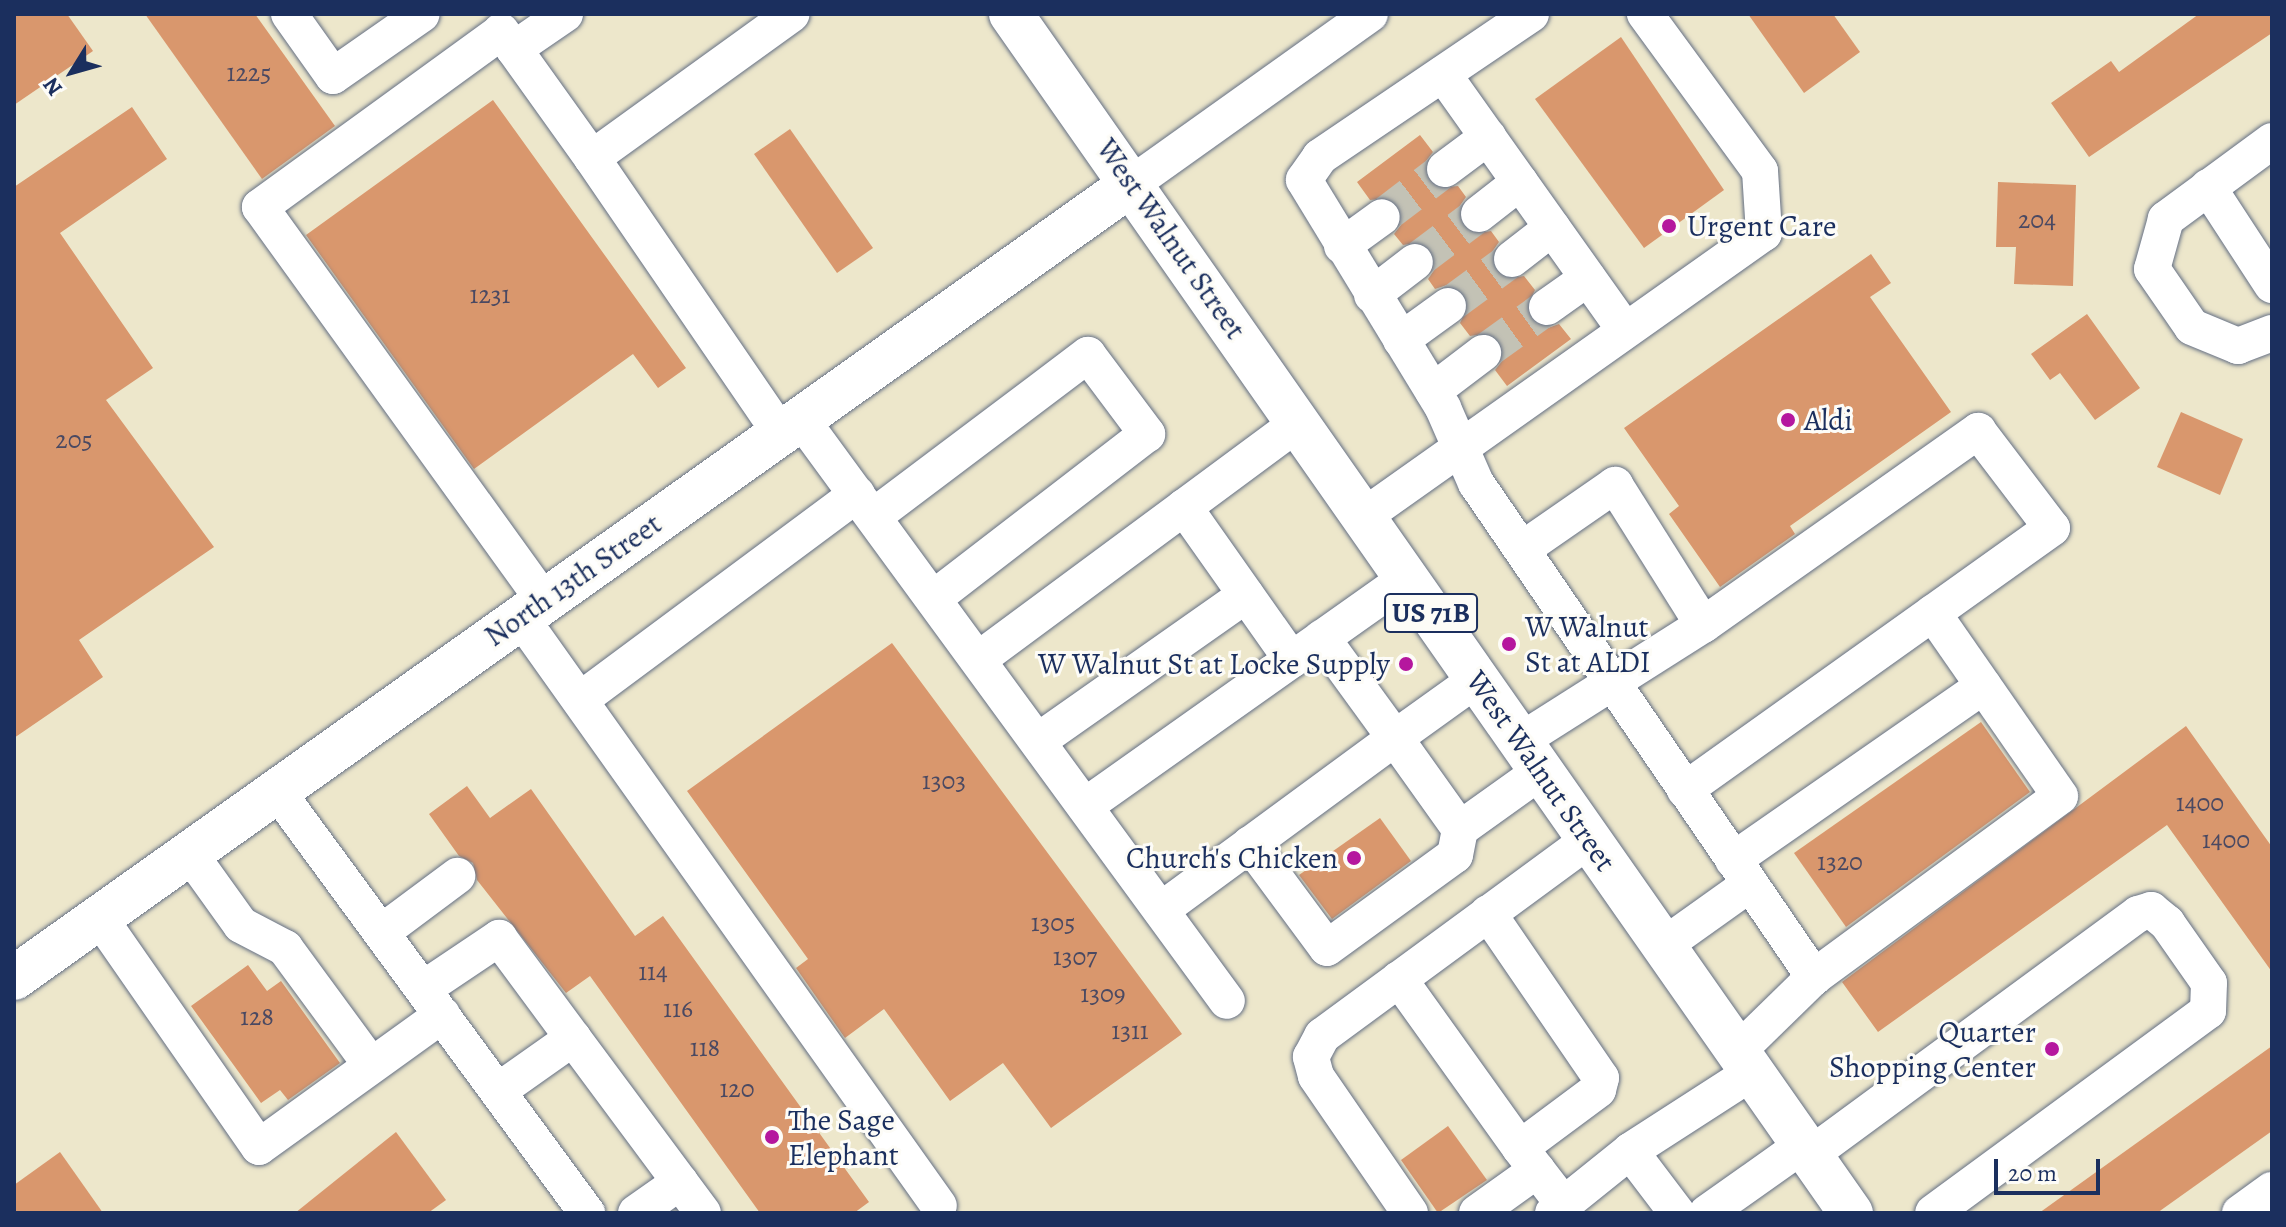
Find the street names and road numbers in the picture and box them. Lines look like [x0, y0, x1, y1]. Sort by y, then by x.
street label: West Walnut Street [1089, 132, 1253, 346]
street label: North 13th Street [478, 506, 668, 654]
road number: US 71B [1383, 589, 1479, 637]
street label: West Walnut Street [1459, 664, 1623, 878]

